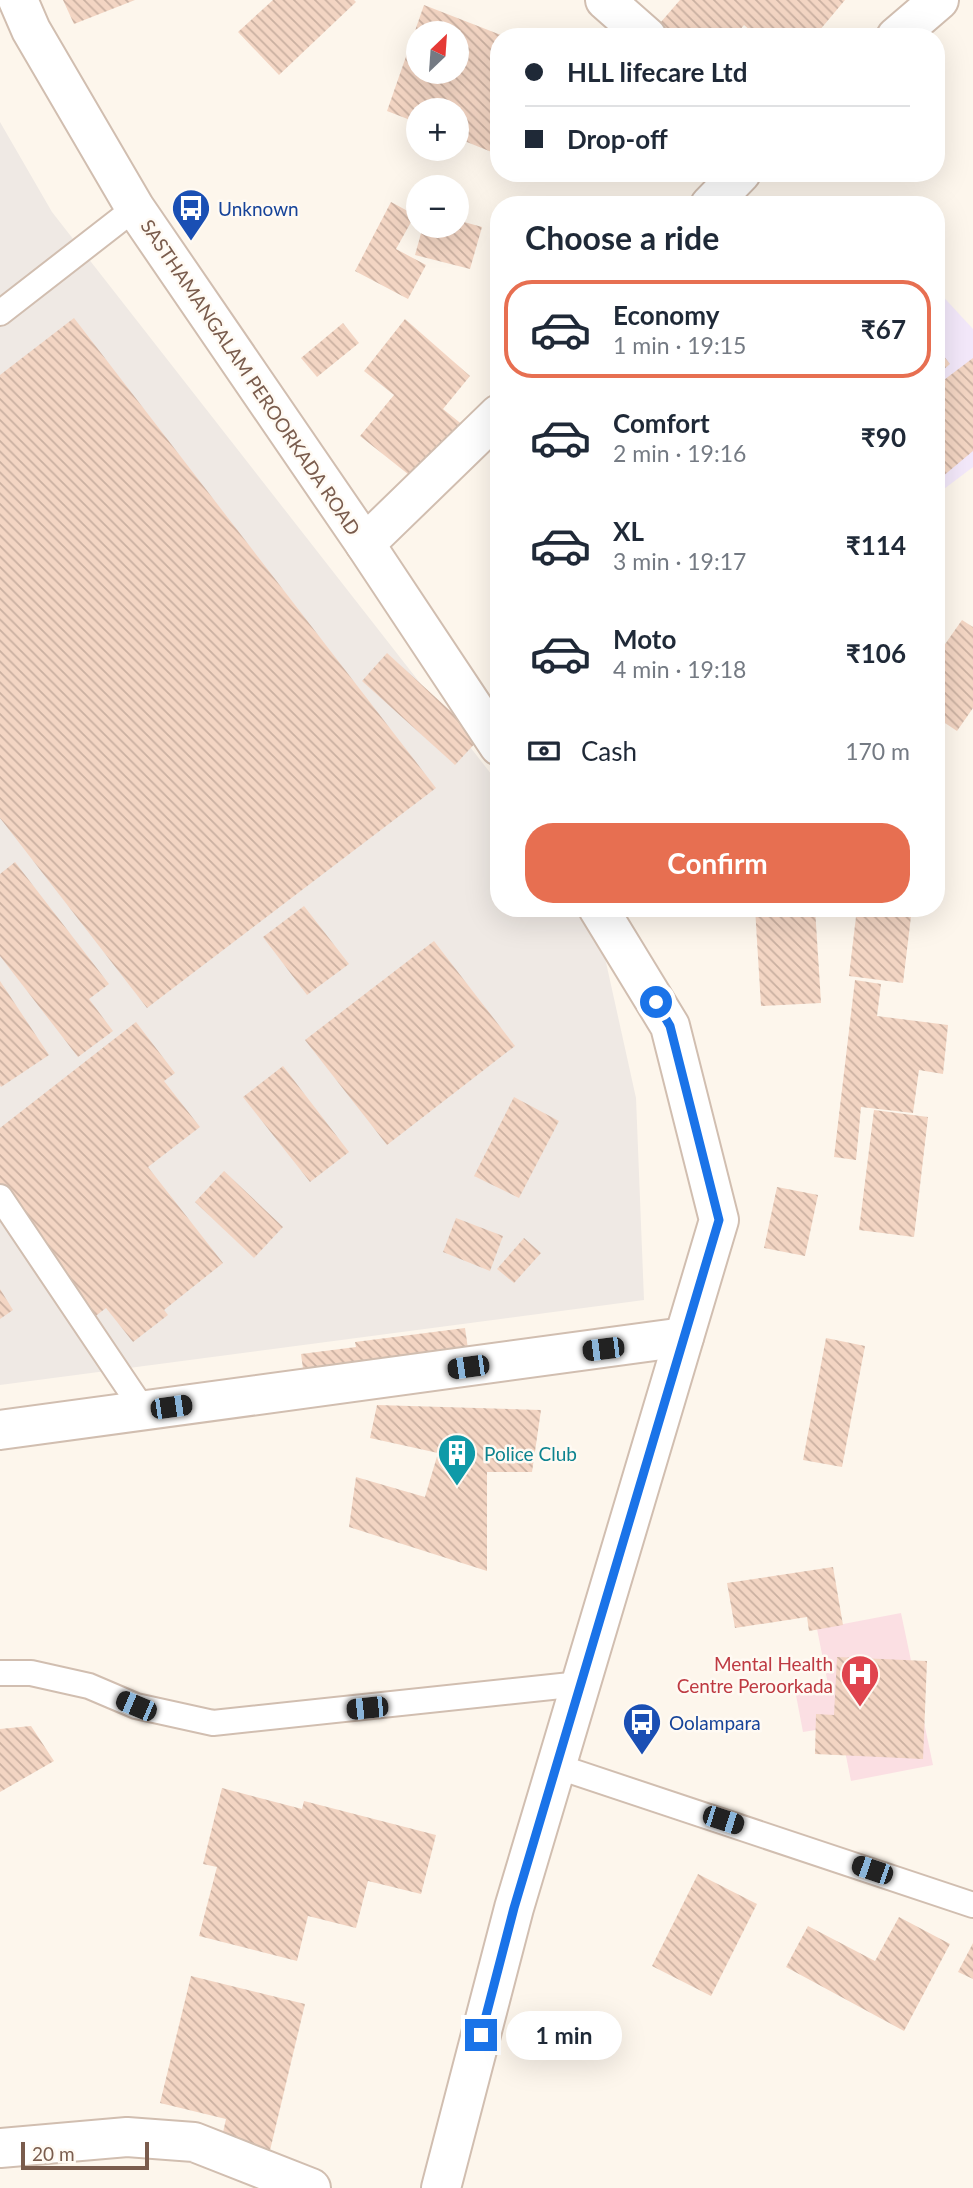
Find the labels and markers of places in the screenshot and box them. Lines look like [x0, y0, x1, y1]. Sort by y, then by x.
bus stop icon: Unknown [170, 187, 212, 242]
place label: Unknown [218, 197, 299, 220]
building icon: Police Club [436, 1432, 478, 1487]
place label: Police Club [484, 1442, 577, 1465]
place label: Mental Health Centre Peroorkada [677, 1652, 833, 1697]
hospital icon: Mental Health Centre Peroorkada [839, 1653, 881, 1708]
bus stop icon: Oolampara [621, 1701, 663, 1756]
place label: Oolampara [669, 1711, 761, 1734]

